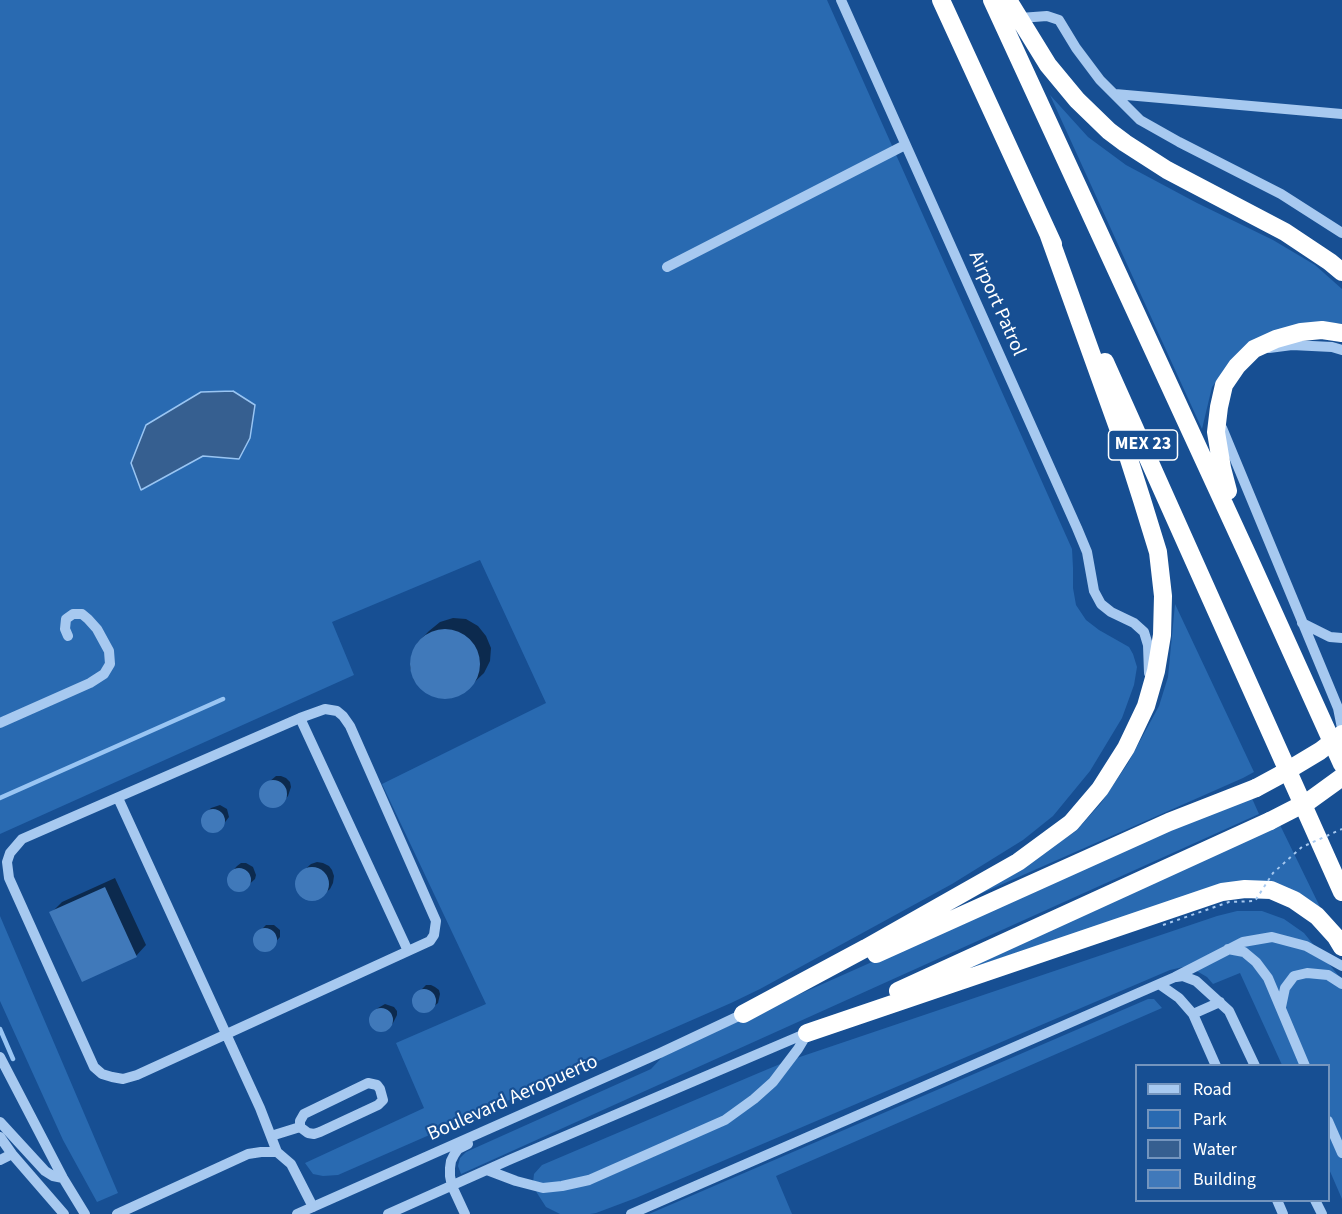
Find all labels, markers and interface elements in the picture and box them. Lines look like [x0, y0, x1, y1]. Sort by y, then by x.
street label: Airport Patrol [962, 248, 1030, 360]
road number: MEX 23 [1108, 430, 1178, 460]
street label: Boulevard Aeropuerto [424, 1051, 602, 1147]
legend [1135, 1064, 1330, 1202]
text: Road [1193, 1077, 1232, 1102]
text: Park [1193, 1107, 1227, 1132]
text: Water [1193, 1137, 1237, 1162]
text: Building [1193, 1167, 1256, 1192]

